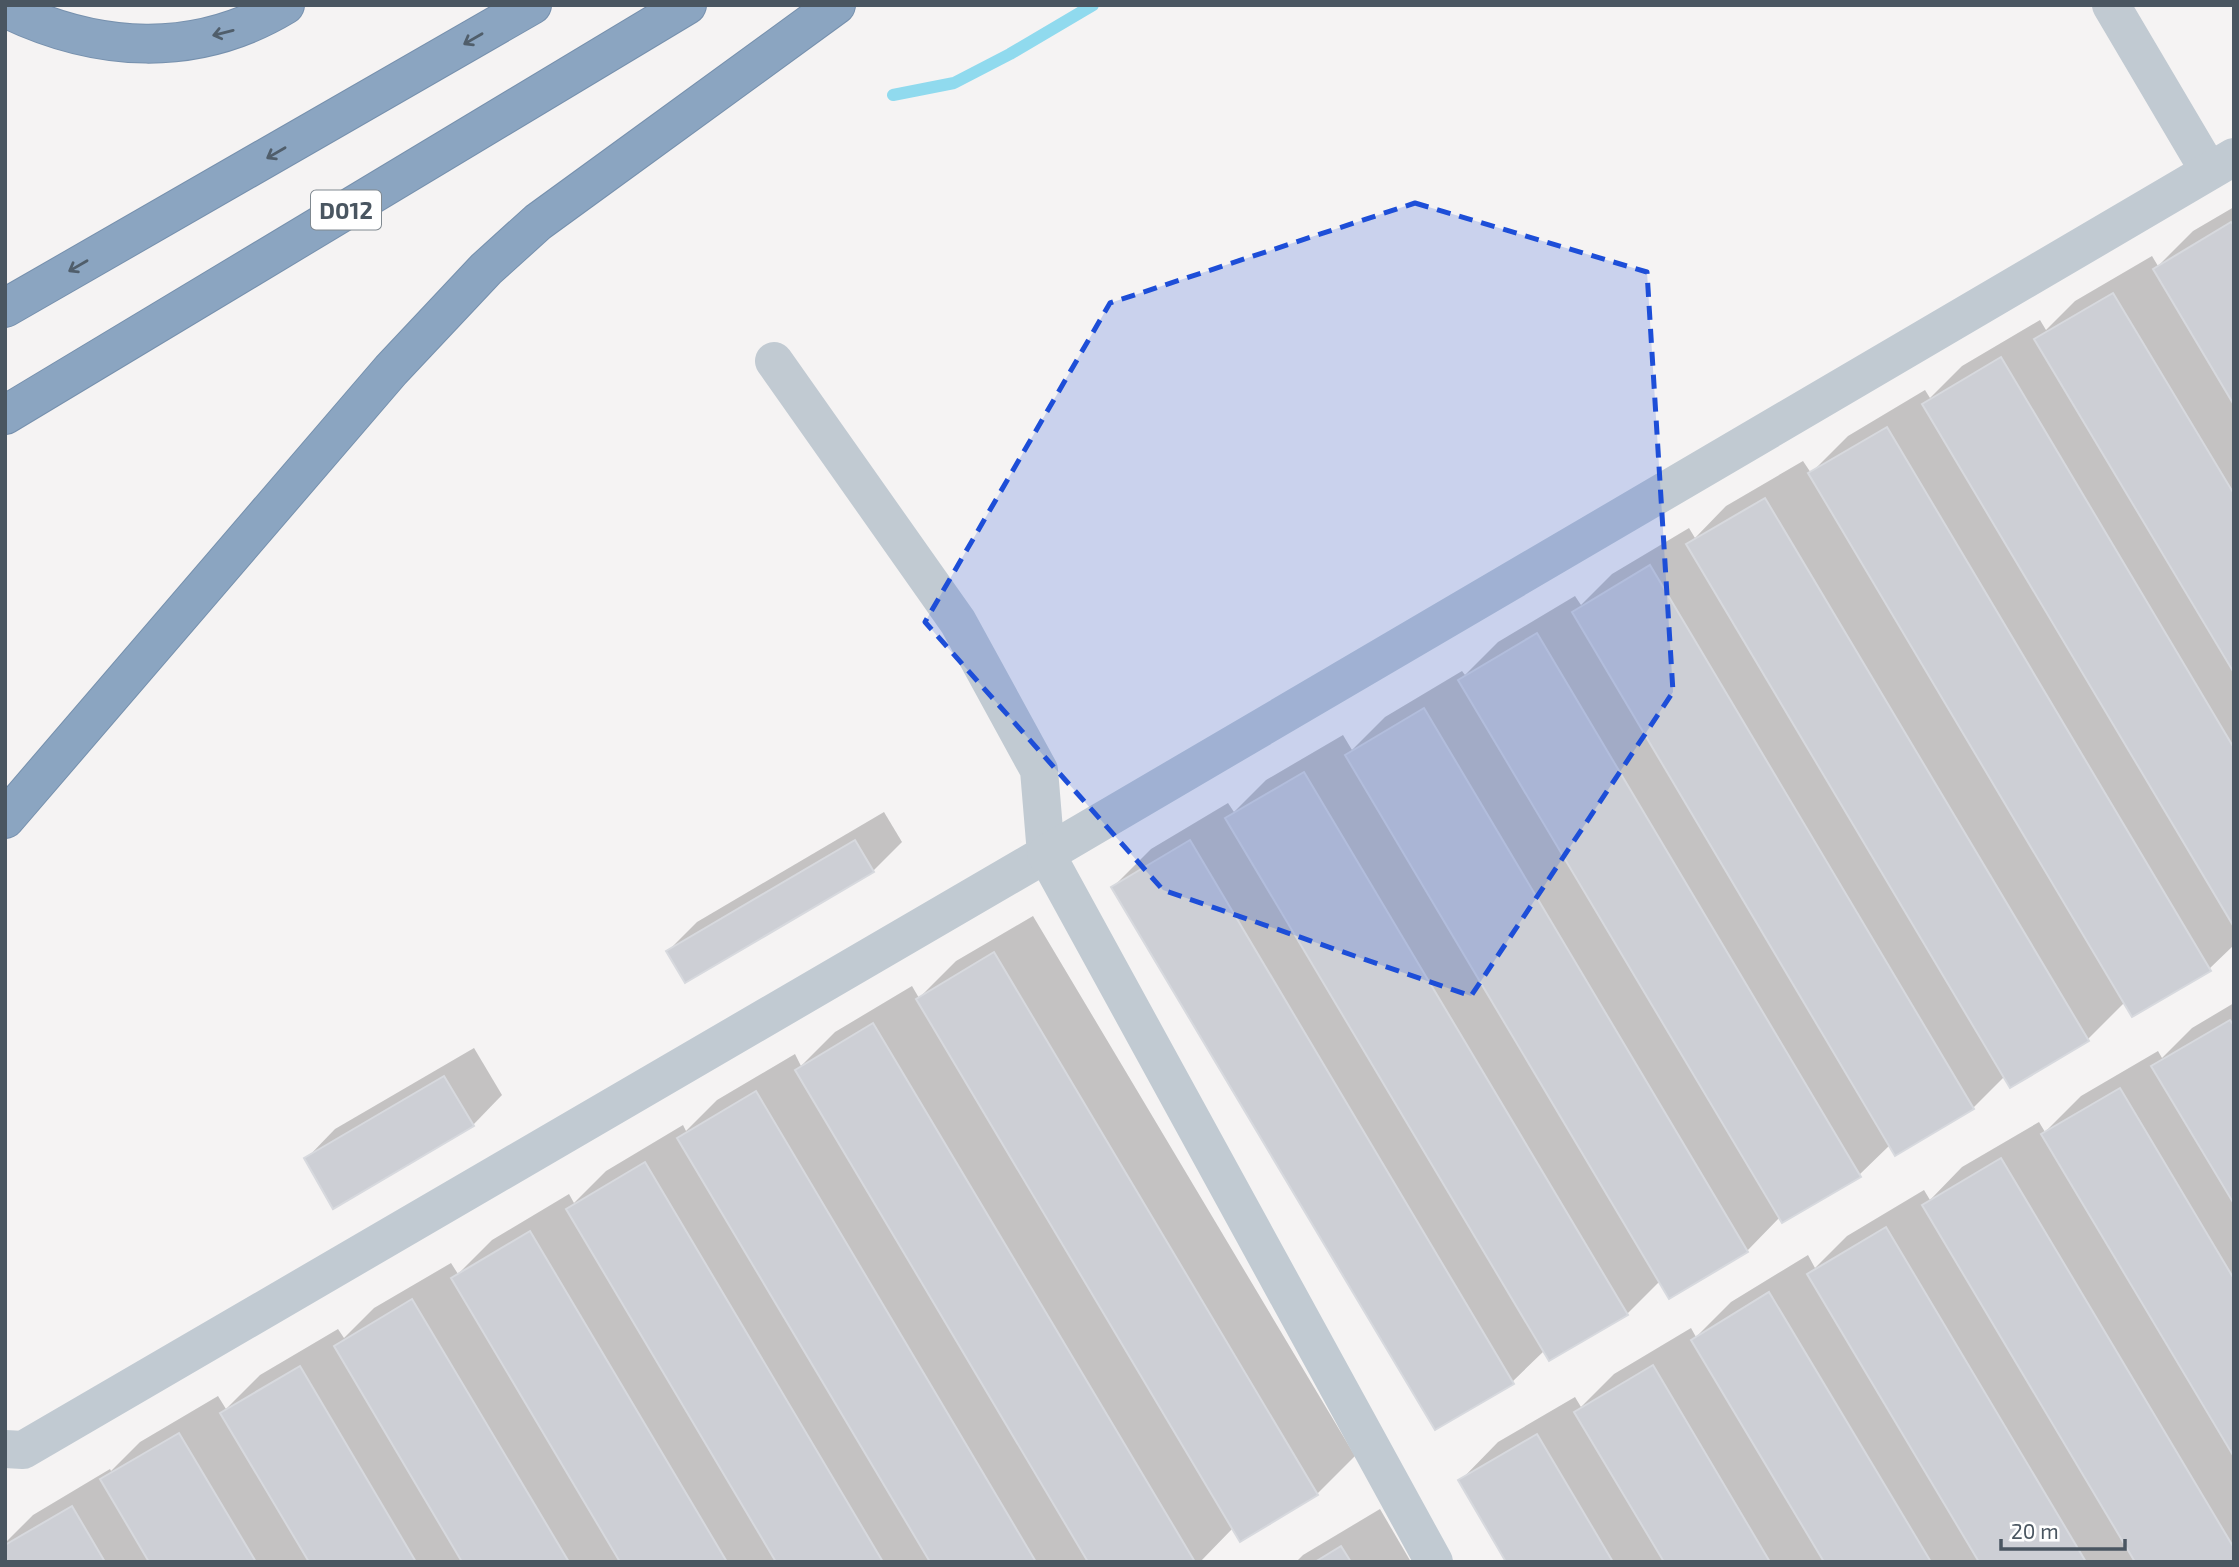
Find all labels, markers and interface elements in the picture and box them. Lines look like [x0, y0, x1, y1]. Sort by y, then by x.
one-way arrow [212, 27, 235, 40]
one-way arrow [463, 32, 483, 46]
one-way arrow [266, 146, 286, 160]
road number: D012 [311, 190, 381, 230]
one-way arrow [69, 259, 89, 273]
scale bar [2001, 1508, 2125, 1552]
text: 20 m [2011, 1518, 2059, 1543]

